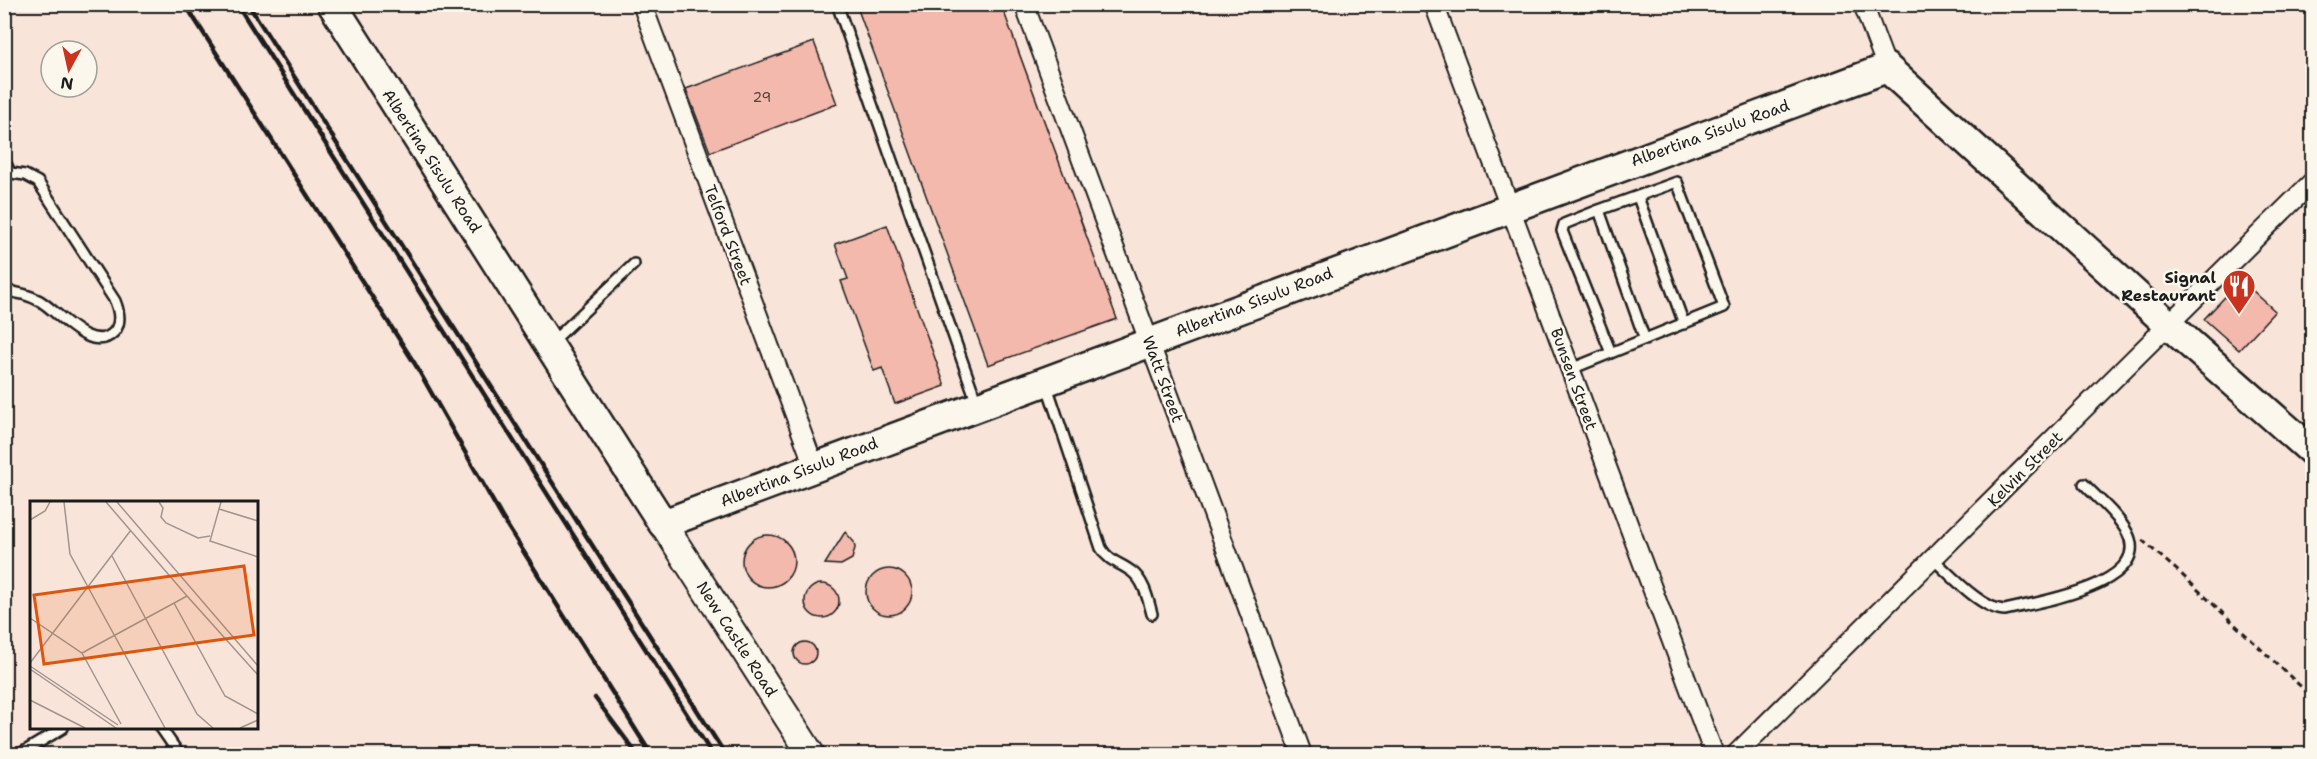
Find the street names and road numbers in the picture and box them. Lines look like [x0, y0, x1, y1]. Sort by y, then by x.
street label: Albertina Sisulu Road [378, 85, 486, 237]
street label: Albertina Sisulu Road [1628, 95, 1792, 171]
street label: Telford Street [699, 182, 757, 288]
street label: Albertina Sisulu Road [1172, 262, 1336, 342]
street label: Bunsen Street [1546, 325, 1602, 433]
street label: Watt Street [1138, 333, 1188, 425]
street label: Kelvin Street [1983, 427, 2067, 511]
street label: Albertina Sisulu Road [717, 432, 881, 512]
street label: New Castle Road [692, 577, 782, 701]

